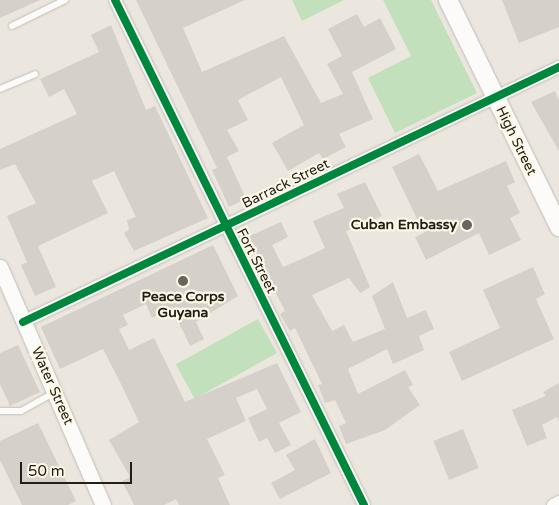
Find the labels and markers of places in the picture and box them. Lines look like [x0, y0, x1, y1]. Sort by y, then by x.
place label: Cuban Embassy [351, 217, 457, 233]
marker: Cuban Embassy [461, 219, 473, 231]
marker: Peace Corps Guyana [177, 275, 189, 287]
place label: Peace Corps Guyana [142, 289, 224, 322]

